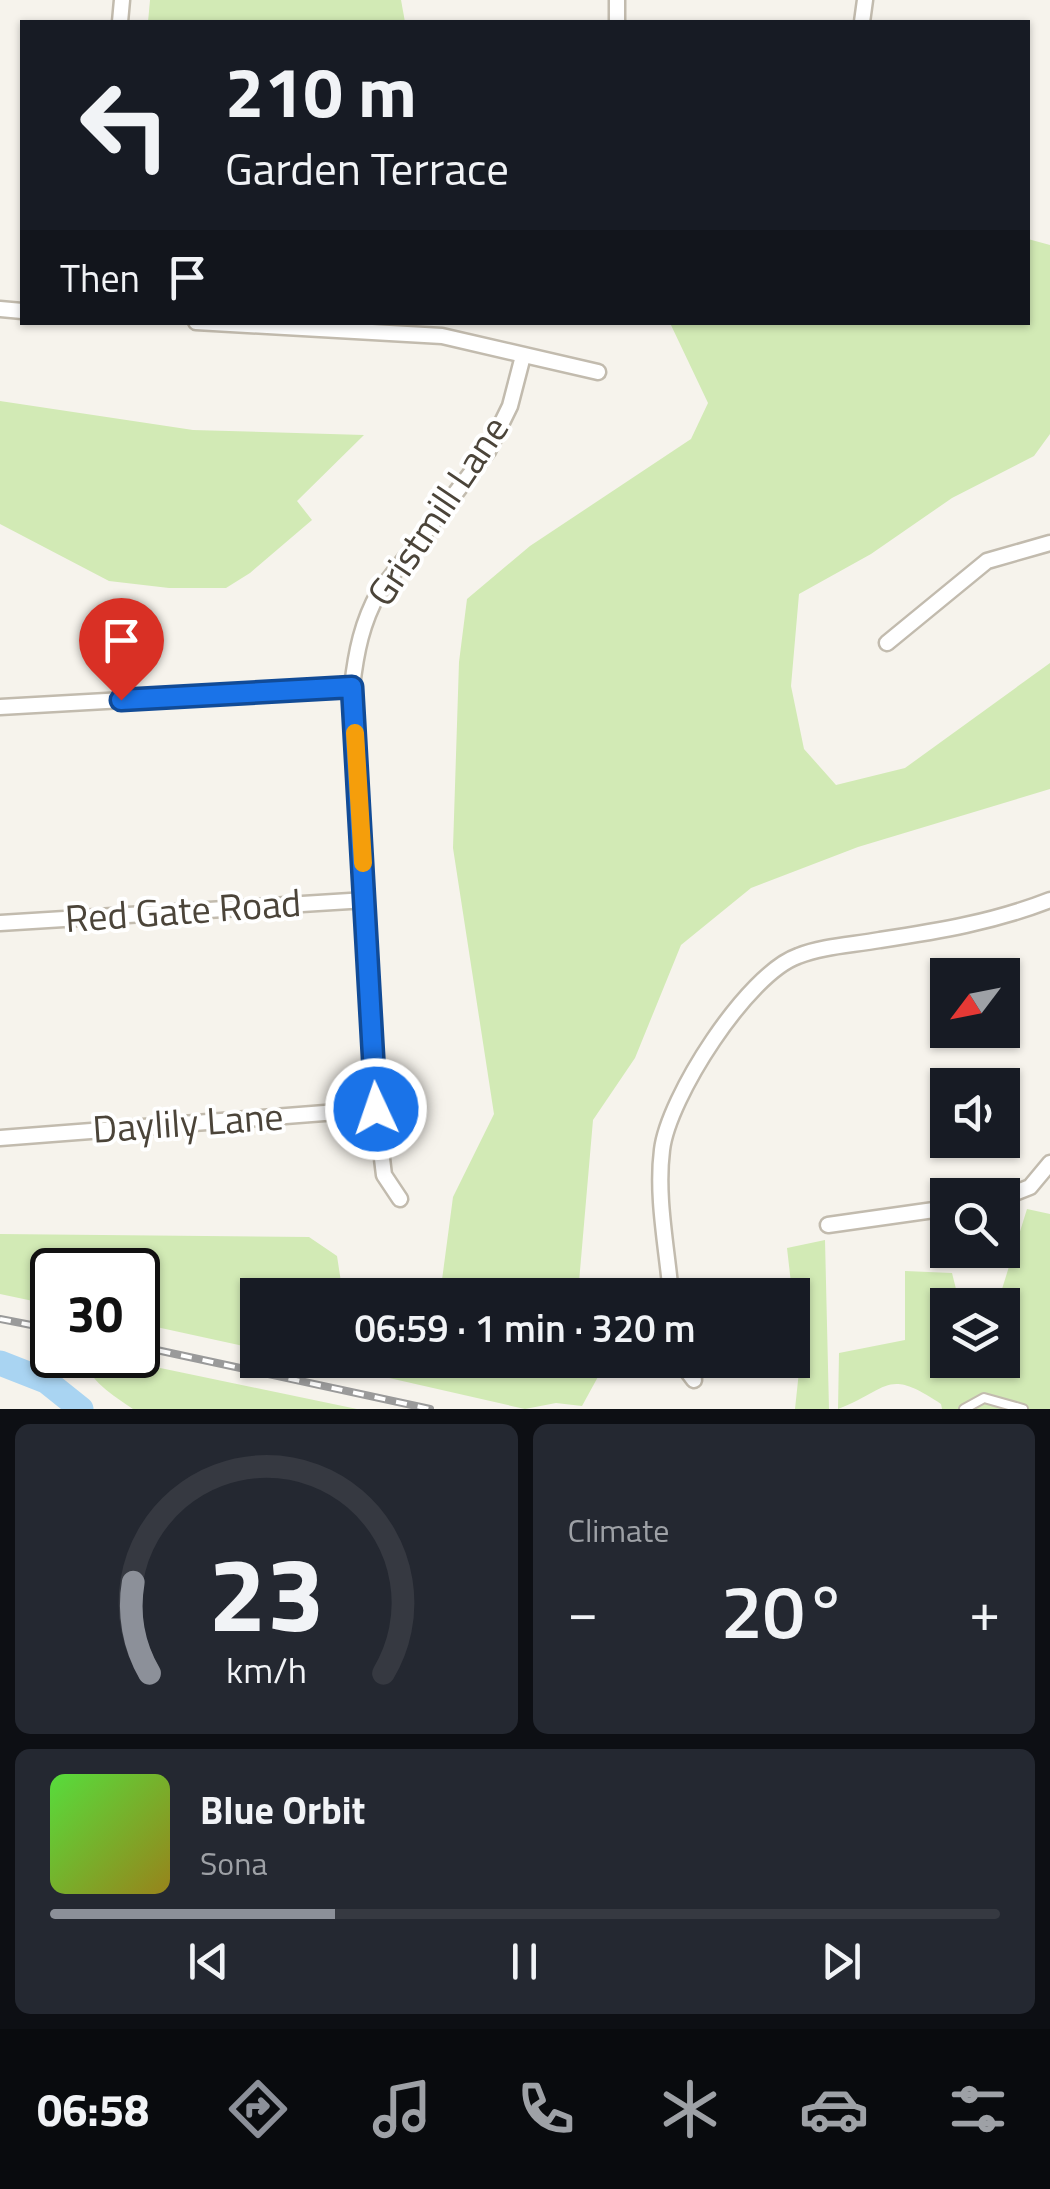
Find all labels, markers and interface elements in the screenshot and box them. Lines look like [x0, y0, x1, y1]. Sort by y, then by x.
text: 210 m [225, 38, 417, 144]
icon: left [60, 60, 190, 190]
text: Garden Terrace [225, 134, 509, 202]
text: Then [60, 249, 140, 307]
icon: arrive [160, 250, 215, 305]
street label: Gristmill Lane [352, 404, 522, 617]
pin [79, 598, 164, 701]
icon: arrive [94, 613, 149, 668]
street label: Red Gate Road [63, 873, 303, 947]
north arrow [930, 958, 1020, 1048]
map controls [930, 958, 1020, 1378]
position arrow [324, 1057, 428, 1161]
button: sound [930, 1068, 1020, 1158]
street label: Daylily Lane [91, 1086, 285, 1158]
button: search [930, 1178, 1020, 1268]
speed limit sign: 30 [30, 1248, 160, 1378]
button: layers [930, 1288, 1020, 1378]
text: 06:59 · 1 min · 320 m [354, 1299, 696, 1357]
text: Climate [568, 1506, 669, 1554]
text: 23 [208, 1513, 324, 1671]
text: 20° [721, 1553, 847, 1667]
text: − [568, 1569, 598, 1652]
text: + [969, 1569, 1000, 1652]
text: km/h [226, 1642, 307, 1697]
text: Blue Orbit [200, 1781, 365, 1839]
text: Sona [200, 1839, 267, 1887]
icon: previous [181, 1934, 236, 1989]
icon: pause [497, 1934, 552, 1989]
icon: next [814, 1934, 869, 1989]
icon: directions [223, 2074, 293, 2144]
icon: music [367, 2074, 437, 2144]
icon: phone [511, 2074, 581, 2144]
icon: climate [655, 2074, 725, 2144]
icon: car [799, 2074, 869, 2144]
icon: filters [943, 2074, 1013, 2144]
text: 06:58 [37, 2075, 149, 2143]

